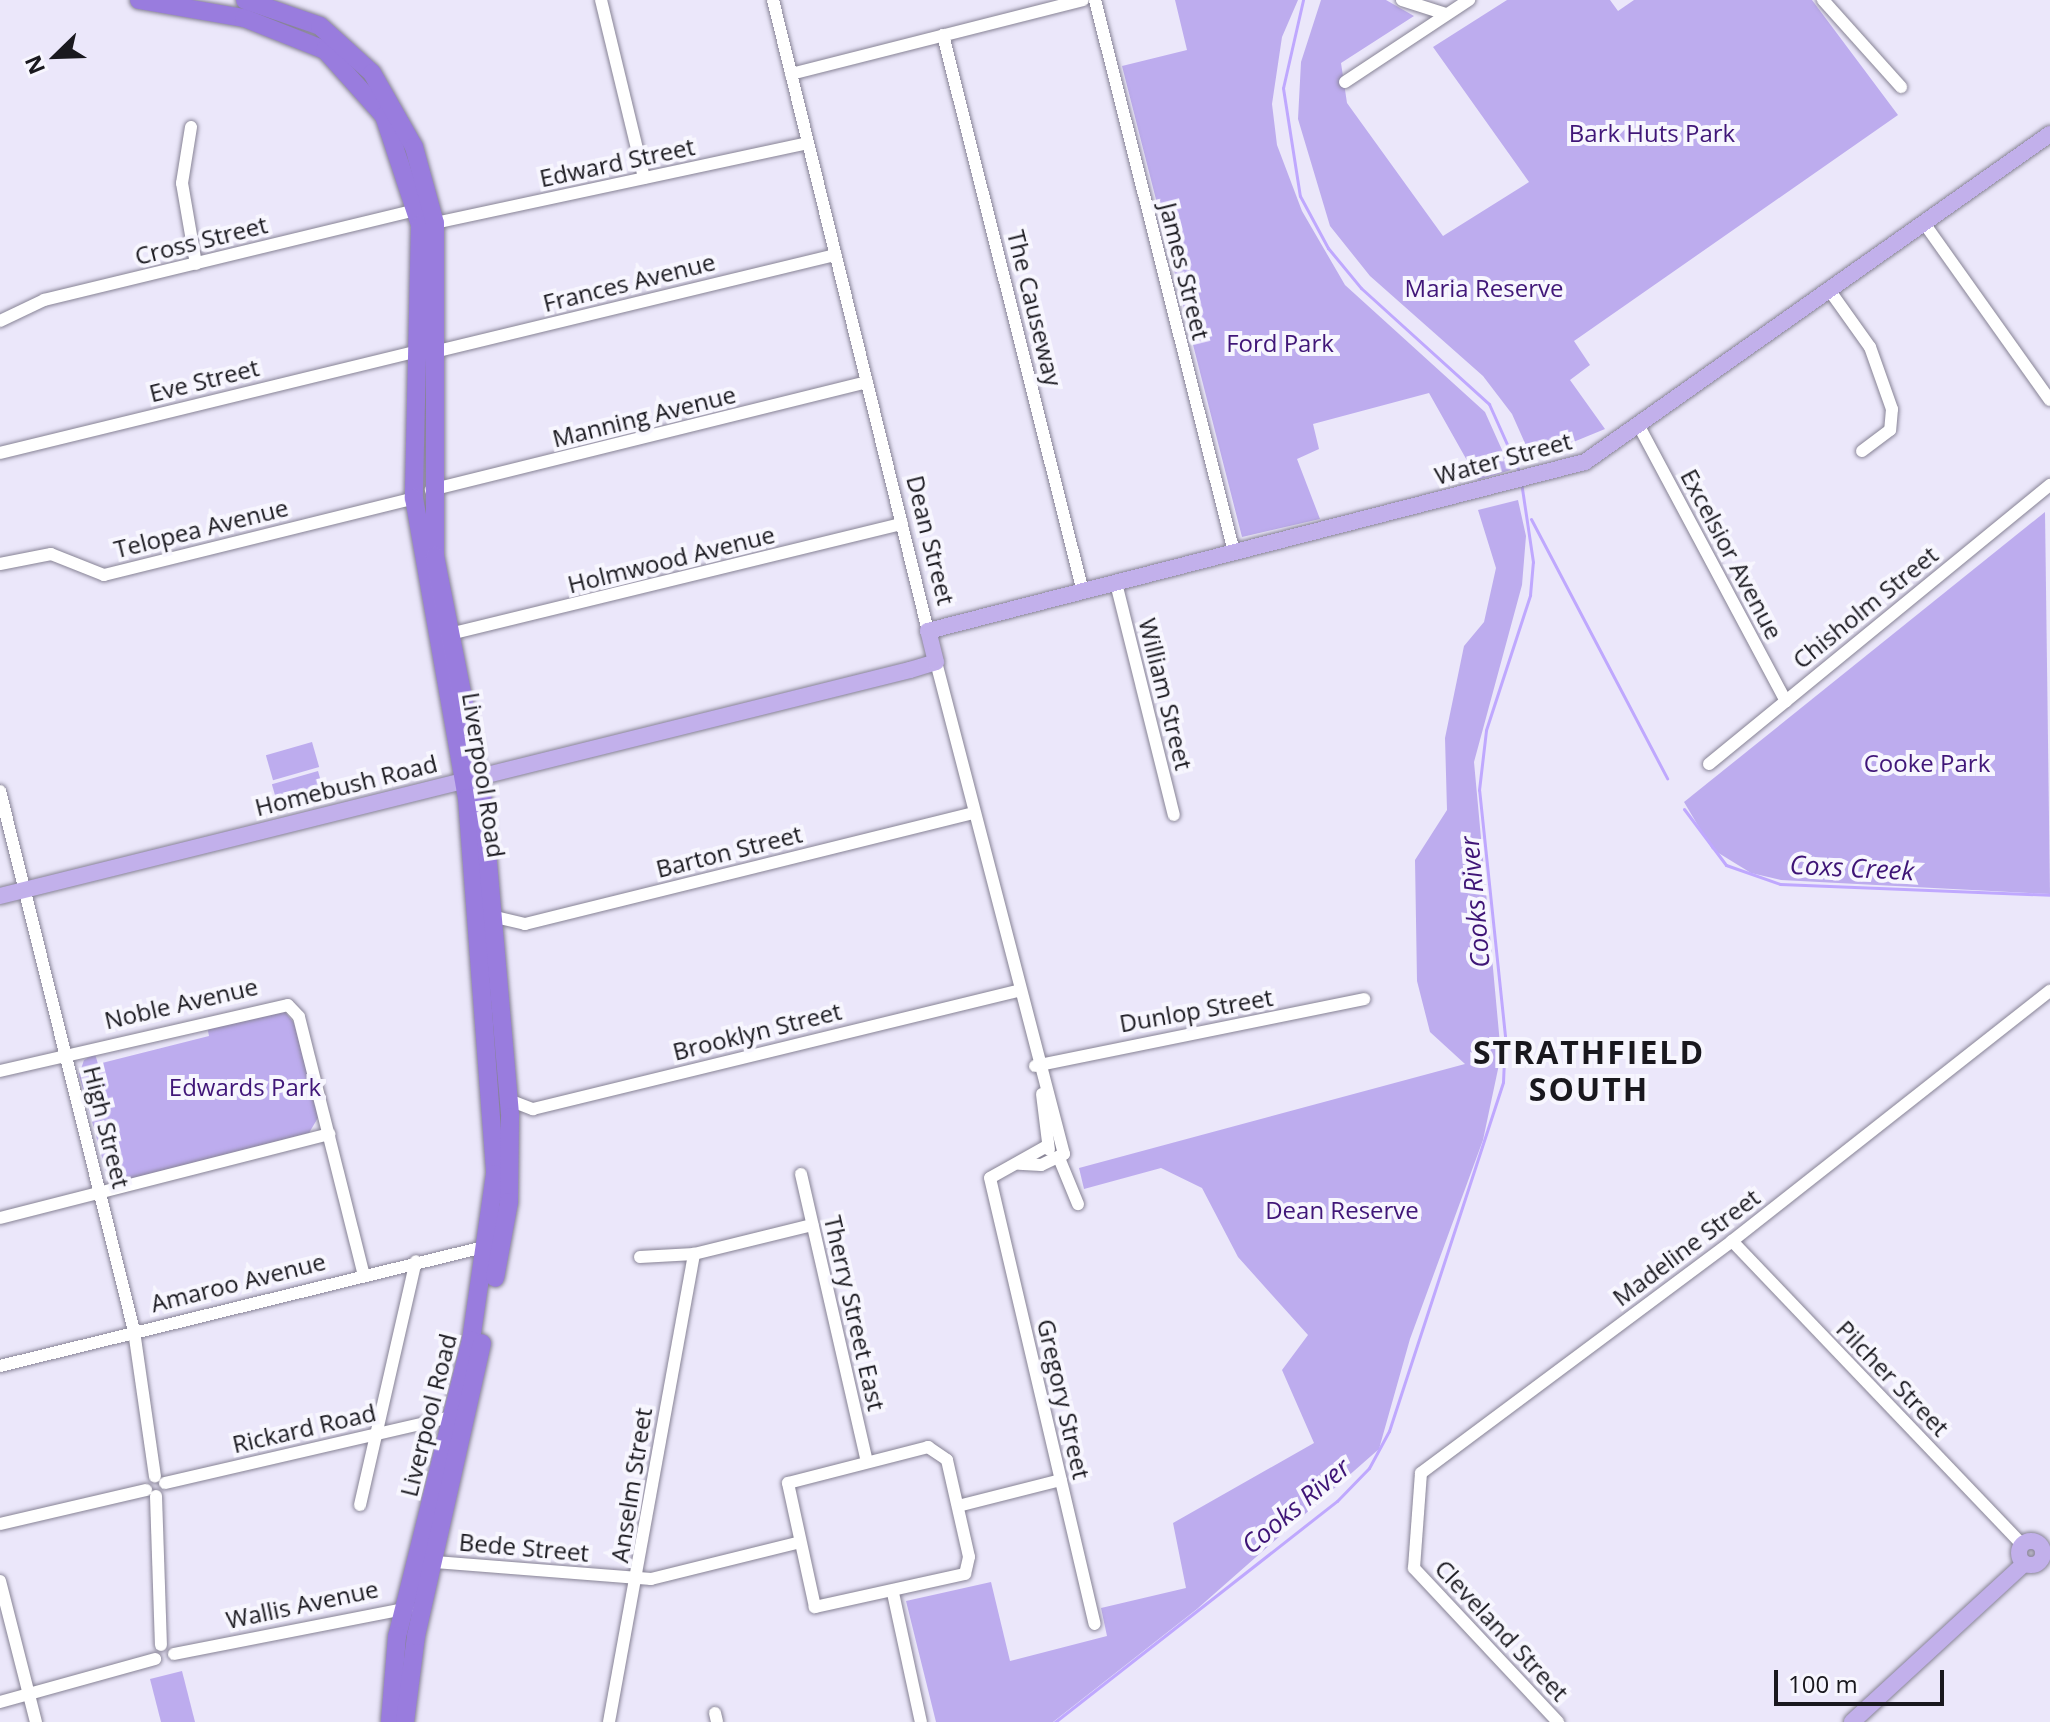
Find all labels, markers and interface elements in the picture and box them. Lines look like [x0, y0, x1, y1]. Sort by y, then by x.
north arrow [16, 16, 96, 96]
text: N [17, 51, 51, 79]
park label: Bark Huts Park [1569, 119, 1735, 147]
street label: Edward Street [537, 132, 697, 192]
street label: James Street [1154, 200, 1216, 342]
street label: Cross Street [132, 210, 270, 270]
street label: The Causeway [1002, 227, 1068, 389]
street label: Frances Avenue [540, 247, 718, 317]
park label: Maria Reserve [1405, 274, 1563, 302]
park label: Ford Park [1226, 329, 1334, 357]
street label: Eve Street [146, 352, 262, 408]
street label: Manning Avenue [549, 379, 739, 453]
street label: Water Street [1431, 426, 1575, 490]
street label: Excelsior Avenue [1675, 464, 1789, 644]
street label: Dean Street [901, 472, 961, 608]
street label: Telopea Avenue [111, 492, 291, 564]
street label: Holmwood Avenue [564, 519, 778, 599]
street label: Chisholm Street [1787, 540, 1943, 674]
street label: William Street [1133, 615, 1199, 773]
street label: Liverpool Road [457, 690, 511, 860]
street label: Homebush Road [252, 748, 440, 822]
park label: Cooke Park [1864, 749, 1990, 777]
street label: Barton Street [653, 819, 805, 883]
water label: Cooks River [1454, 835, 1496, 969]
water label: Coxs Creek [1789, 849, 1915, 887]
street label: Noble Avenue [102, 971, 260, 1035]
street label: Dunlop Street [1117, 982, 1275, 1038]
street label: Brooklyn Street [670, 996, 844, 1066]
district label: STRATHFIELD SOUTH [1473, 1034, 1705, 1109]
street label: High Street [78, 1063, 136, 1191]
park label: Edwards Park [169, 1073, 321, 1101]
street label: Madeline Street [1607, 1182, 1765, 1312]
park label: Dean Reserve [1265, 1196, 1419, 1224]
street label: Therry Street East [819, 1213, 891, 1413]
street label: Amaroo Avenue [148, 1246, 328, 1318]
street label: Pilcher Street [1831, 1314, 1955, 1442]
street label: Gregory Street [1032, 1316, 1096, 1482]
street label: Liverpool Road [394, 1331, 462, 1499]
street label: Rickard Road [229, 1398, 379, 1458]
street label: Anselm Street [605, 1406, 657, 1564]
water label: Cooks River [1235, 1452, 1357, 1560]
street label: Bede Street [458, 1527, 590, 1567]
street label: Cleveland Street [1429, 1554, 1575, 1706]
street label: Wallis Avenue [223, 1574, 381, 1634]
scale bar [1778, 1654, 1948, 1704]
text: 100 m [1788, 1667, 1858, 1700]

